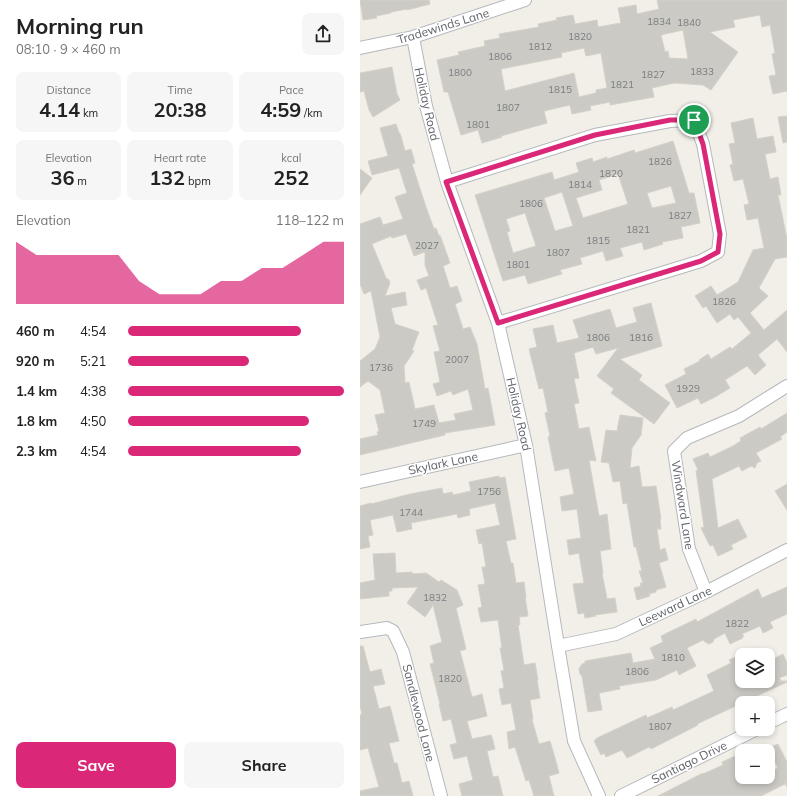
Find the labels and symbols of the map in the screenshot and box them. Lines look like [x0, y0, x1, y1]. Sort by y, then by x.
street label: Tradewinds Lane [395, 5, 491, 47]
house number: 1834 [647, 15, 671, 28]
house number: 1840 [677, 16, 701, 29]
house number: 1820 [568, 30, 592, 43]
house number: 1812 [528, 40, 552, 53]
house number: 1806 [488, 50, 512, 63]
house number: 1833 [690, 65, 714, 78]
street label: Holiday Road [411, 66, 443, 142]
house number: 1800 [448, 66, 472, 79]
house number: 1827 [641, 68, 665, 81]
house number: 1821 [610, 78, 634, 91]
house number: 1815 [548, 83, 572, 96]
house number: 1807 [496, 101, 520, 114]
pin [677, 103, 711, 137]
house number: 1801 [466, 118, 490, 131]
house number: 1826 [648, 155, 672, 168]
house number: 1820 [599, 167, 623, 180]
house number: 1814 [568, 178, 592, 191]
house number: 1806 [519, 197, 543, 210]
house number: 1827 [668, 209, 692, 222]
house number: 1821 [626, 223, 650, 236]
house number: 1815 [586, 234, 610, 247]
house number: 2027 [415, 239, 439, 252]
house number: 1807 [546, 246, 570, 259]
house number: 1801 [506, 258, 530, 271]
house number: 1826 [712, 295, 736, 308]
house number: 1806 [586, 331, 610, 344]
house number: 1816 [629, 331, 653, 344]
house number: 2007 [445, 353, 469, 366]
house number: 1736 [369, 361, 393, 374]
street label: Holiday Road [503, 376, 535, 452]
house number: 1929 [676, 382, 700, 395]
house number: 1749 [412, 417, 436, 430]
street label: Skylark Lane [407, 448, 479, 478]
street label: Windward Lane [669, 459, 697, 551]
house number: 1756 [477, 485, 501, 498]
house number: 1744 [399, 506, 423, 519]
street label: Leeward Lane [636, 583, 714, 629]
house number: 1832 [423, 591, 447, 604]
house number: 1822 [725, 617, 749, 630]
house number: 1810 [661, 651, 685, 664]
street label: Sandlewood Lane [400, 663, 438, 763]
house number: 1806 [625, 665, 649, 678]
house number: 1820 [438, 672, 462, 685]
house number: 1807 [648, 720, 672, 733]
street label: Santiago Drive [649, 737, 729, 787]

